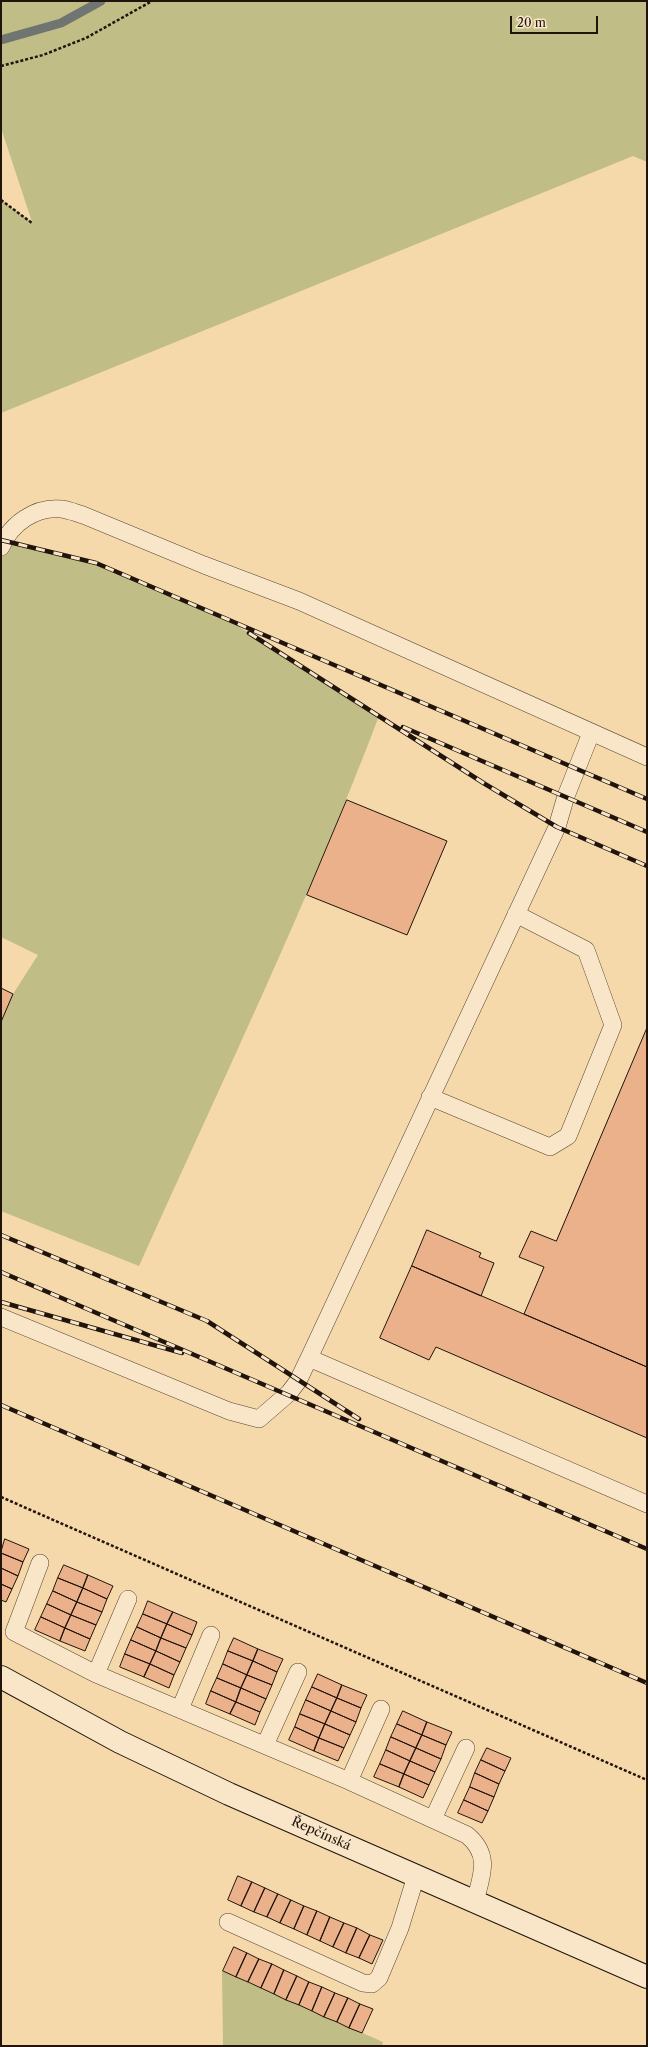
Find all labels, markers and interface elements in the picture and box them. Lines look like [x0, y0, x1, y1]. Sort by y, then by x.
scale bar [512, 8, 600, 34]
text: 20 m [517, 15, 546, 30]
street label: Řepčínská [289, 1814, 353, 1854]

